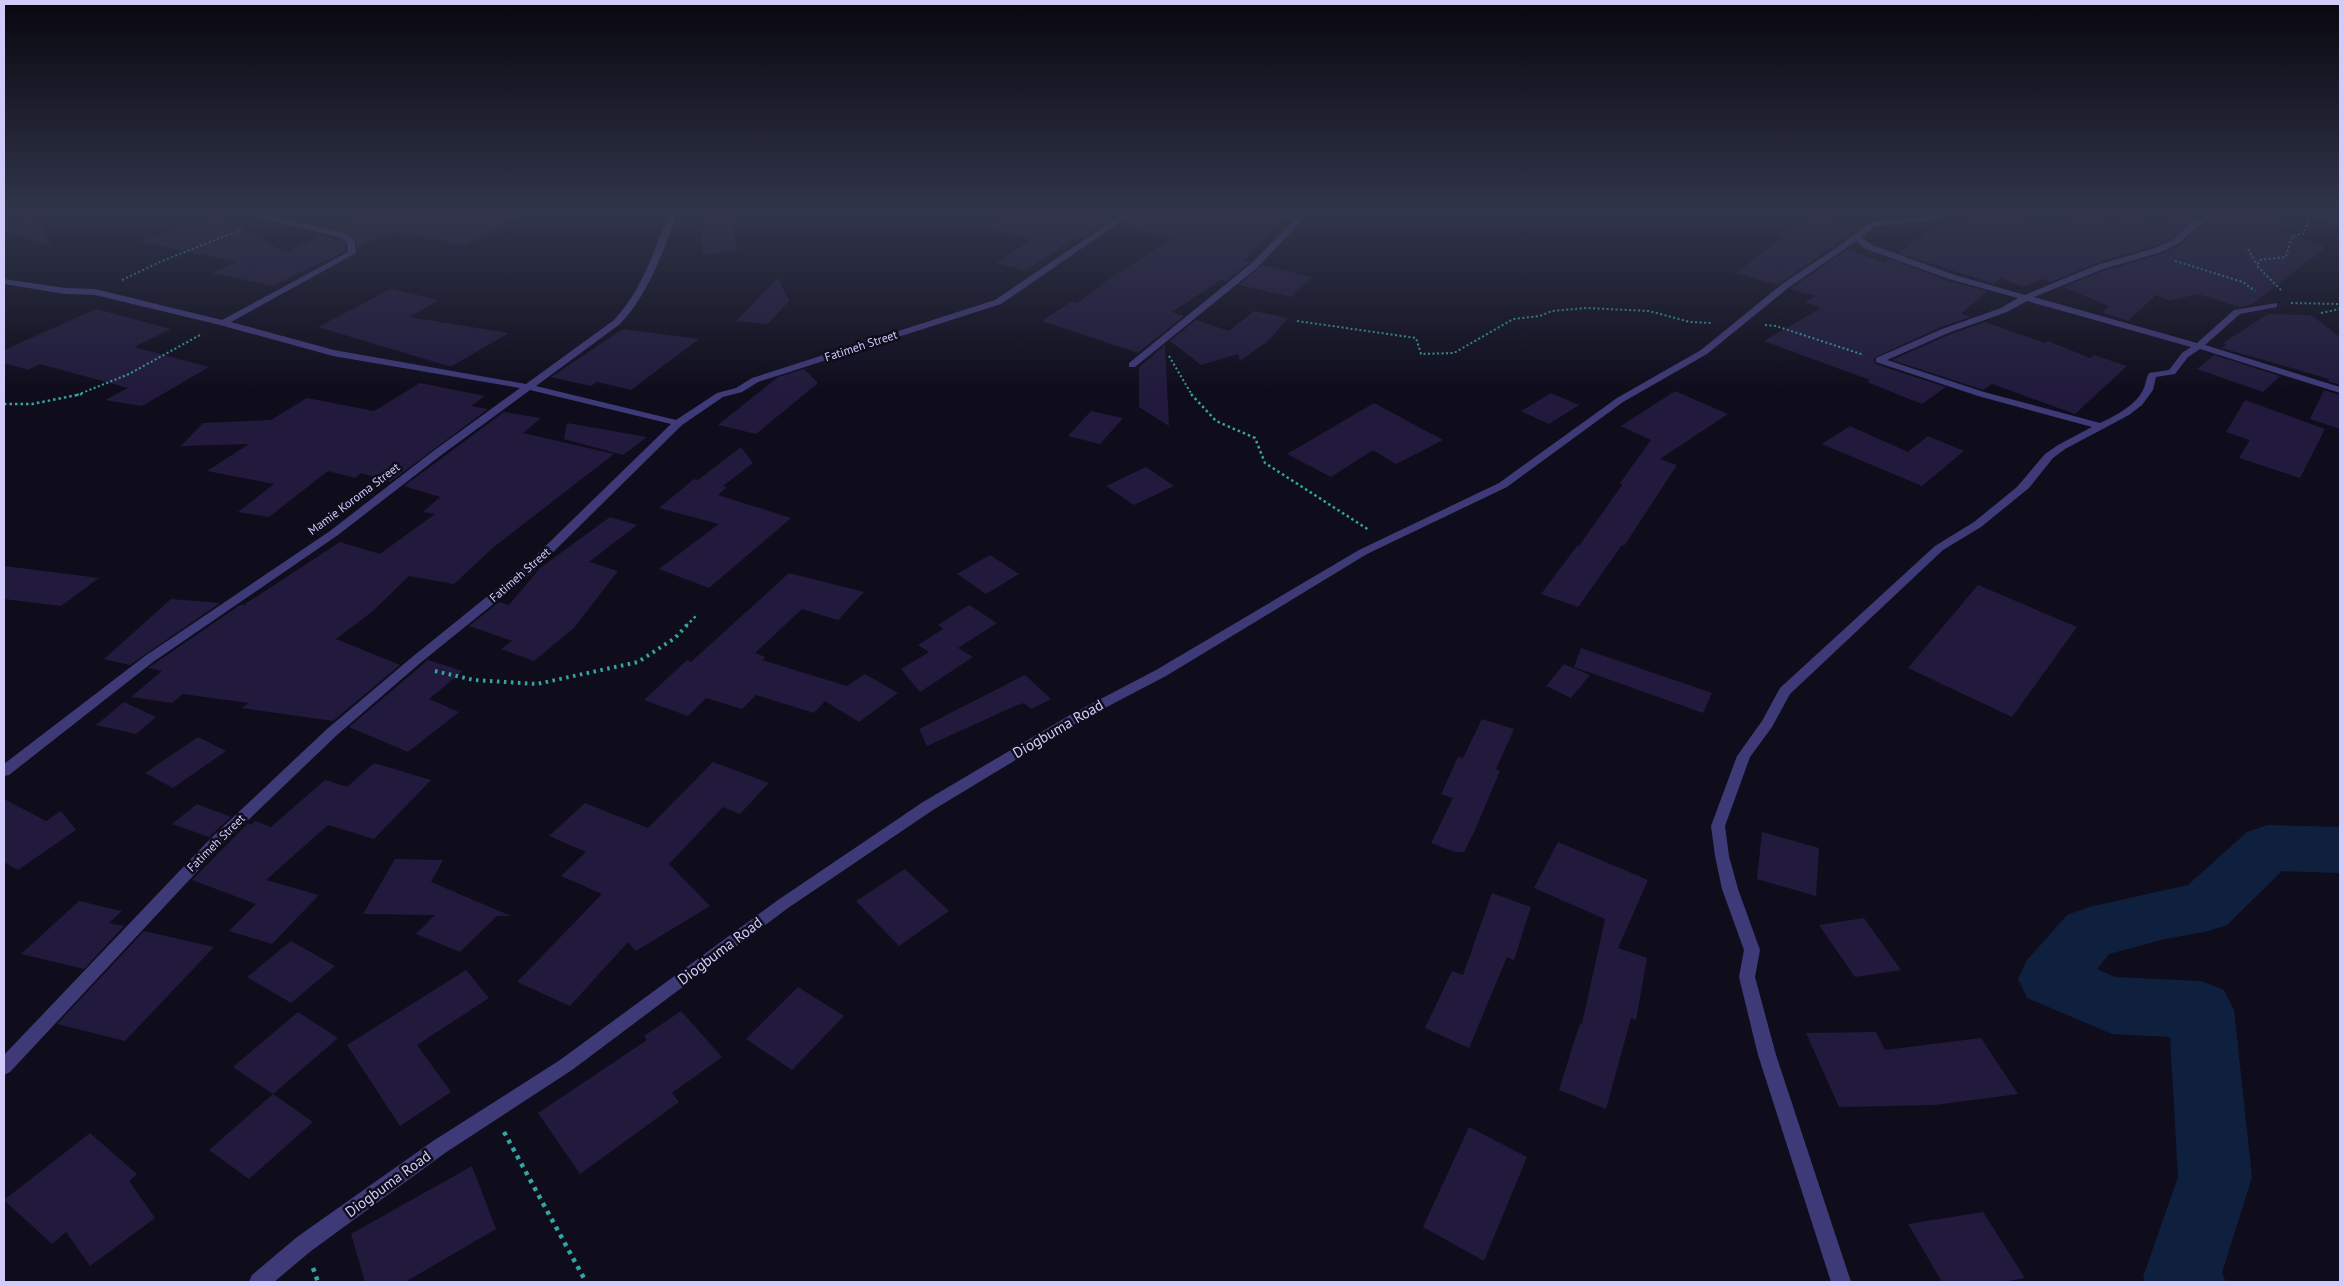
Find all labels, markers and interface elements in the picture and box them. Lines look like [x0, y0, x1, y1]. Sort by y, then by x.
street label: Fatimeh Street [823, 327, 899, 364]
street label: Mamie Koroma Street [305, 459, 403, 538]
street label: Fatimeh Street [486, 544, 553, 605]
street label: Diogbuma Road [1009, 695, 1106, 762]
street label: Fatimeh Street [184, 811, 248, 875]
street label: Diogbuma Road [673, 912, 766, 989]
street label: Diogbuma Road [341, 1146, 434, 1221]

